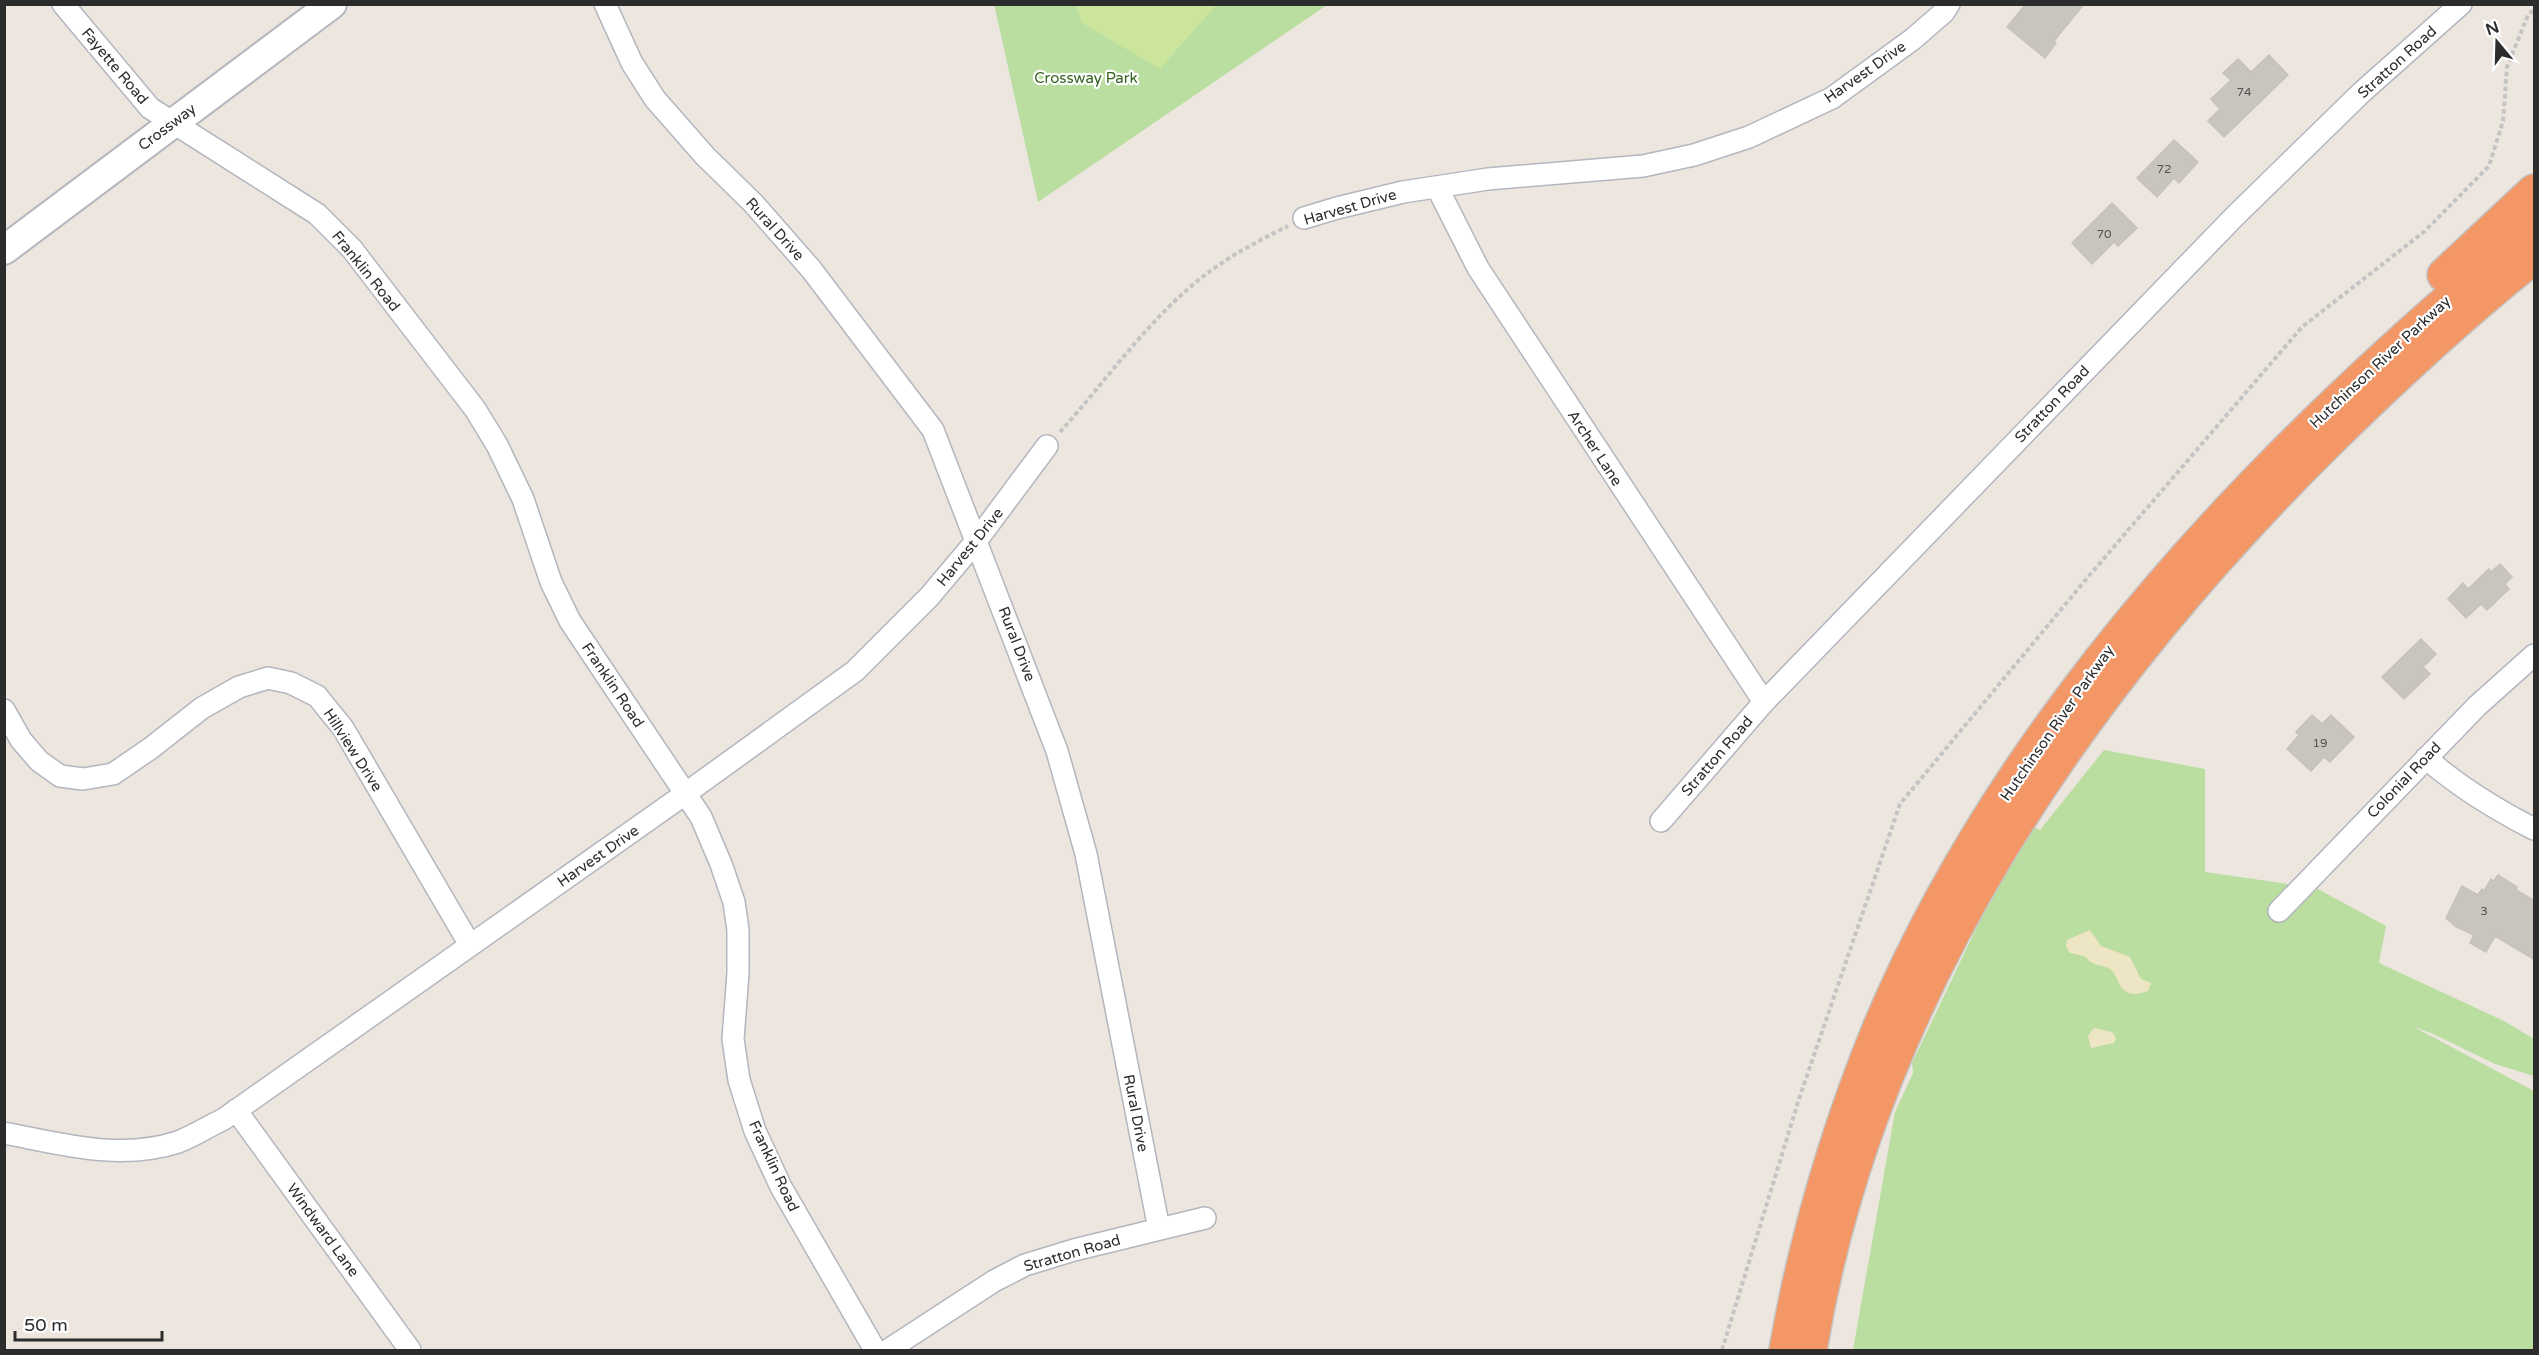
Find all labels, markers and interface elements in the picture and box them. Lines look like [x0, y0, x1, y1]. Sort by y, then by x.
north arrow [2467, 12, 2527, 72]
text: N [2483, 17, 2502, 40]
street label: Stratton Road [2354, 22, 2440, 102]
street label: Fayette Road [78, 24, 152, 108]
street label: Harvest Drive [1821, 37, 1909, 107]
park label: Crossway Park [1034, 69, 1138, 87]
house number: 74 [2236, 85, 2252, 99]
street label: Crossway [135, 100, 199, 154]
house number: 72 [2156, 162, 2172, 176]
street label: Harvest Drive [1302, 185, 1398, 229]
street label: Rural Drive [742, 194, 808, 264]
street label: Franklin Road [328, 227, 404, 315]
house number: 70 [2096, 227, 2112, 241]
street label: Hutchinson River Parkway [2306, 292, 2454, 432]
street label: Stratton Road [2011, 362, 2093, 446]
street label: Archer Lane [1564, 407, 1626, 489]
street label: Harvest Drive [933, 504, 1007, 590]
street label: Rural Drive [995, 604, 1039, 684]
street label: Franklin Road [578, 639, 648, 731]
street label: Hutchinson River Parkway [1996, 642, 2118, 804]
street label: Hillview Drive [320, 705, 386, 795]
street label: Stratton Road [1677, 712, 1757, 800]
house number: 19 [2312, 736, 2328, 750]
street label: Colonial Road [2363, 738, 2445, 822]
street label: Harvest Drive [554, 821, 642, 891]
house number: 3 [2480, 904, 2488, 918]
street label: Rural Drive [1120, 1073, 1152, 1153]
street label: Franklin Road [745, 1118, 803, 1214]
street label: Windward Lane [283, 1180, 363, 1280]
street label: Stratton Road [1022, 1231, 1122, 1275]
scale bar [15, 1304, 162, 1342]
text: 50 m [24, 1314, 68, 1336]

